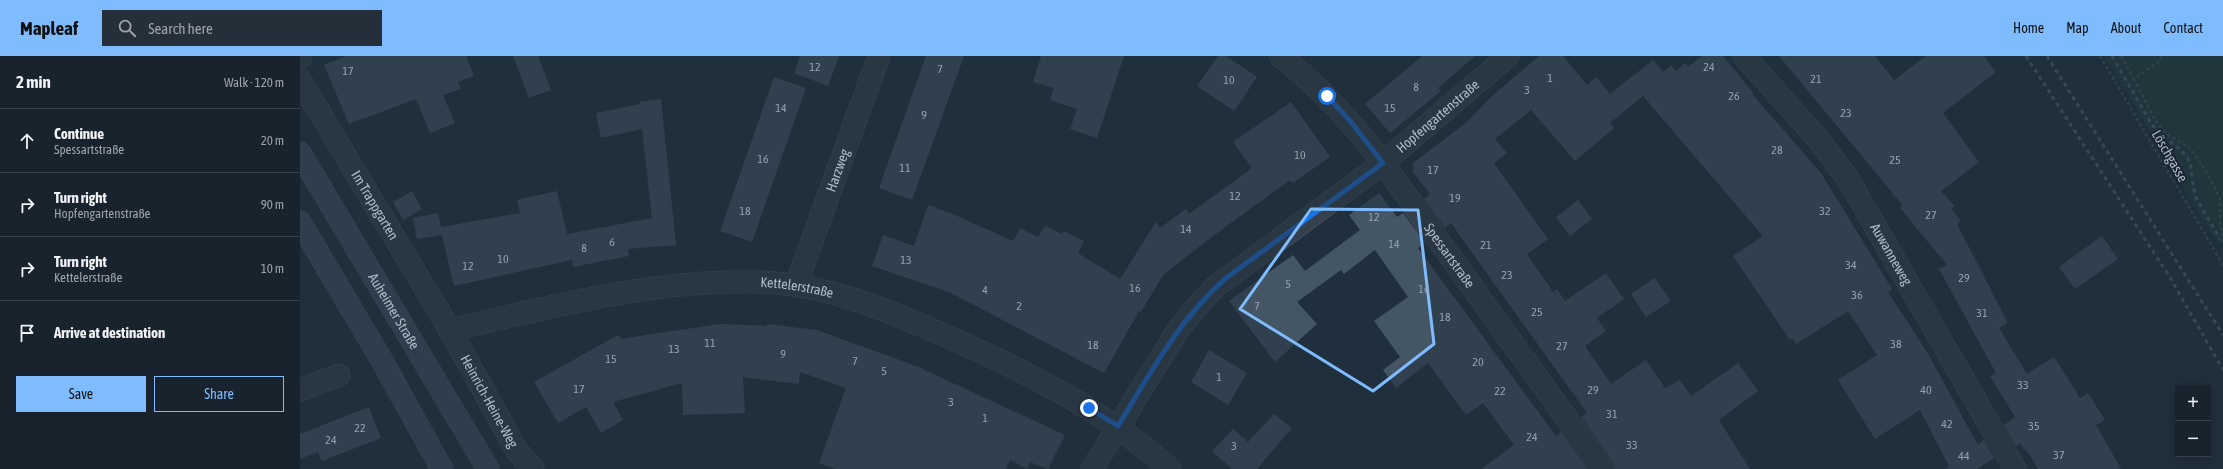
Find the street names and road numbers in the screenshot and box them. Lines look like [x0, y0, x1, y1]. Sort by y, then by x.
street label: Hopfengartenstraße [1393, 76, 1482, 156]
street label: Löschgasse [2149, 127, 2191, 185]
street label: Harzweg [822, 147, 853, 194]
street label: Im Trappgarten [348, 168, 402, 243]
street label: Spessartstraße [1421, 220, 1478, 291]
street label: Auwanneweg [1867, 220, 1915, 288]
street label: Auheimer Straße [365, 270, 423, 352]
street label: Kettelerstraße [760, 274, 835, 301]
street label: Heinrich-Heine-Weg [457, 352, 522, 451]

